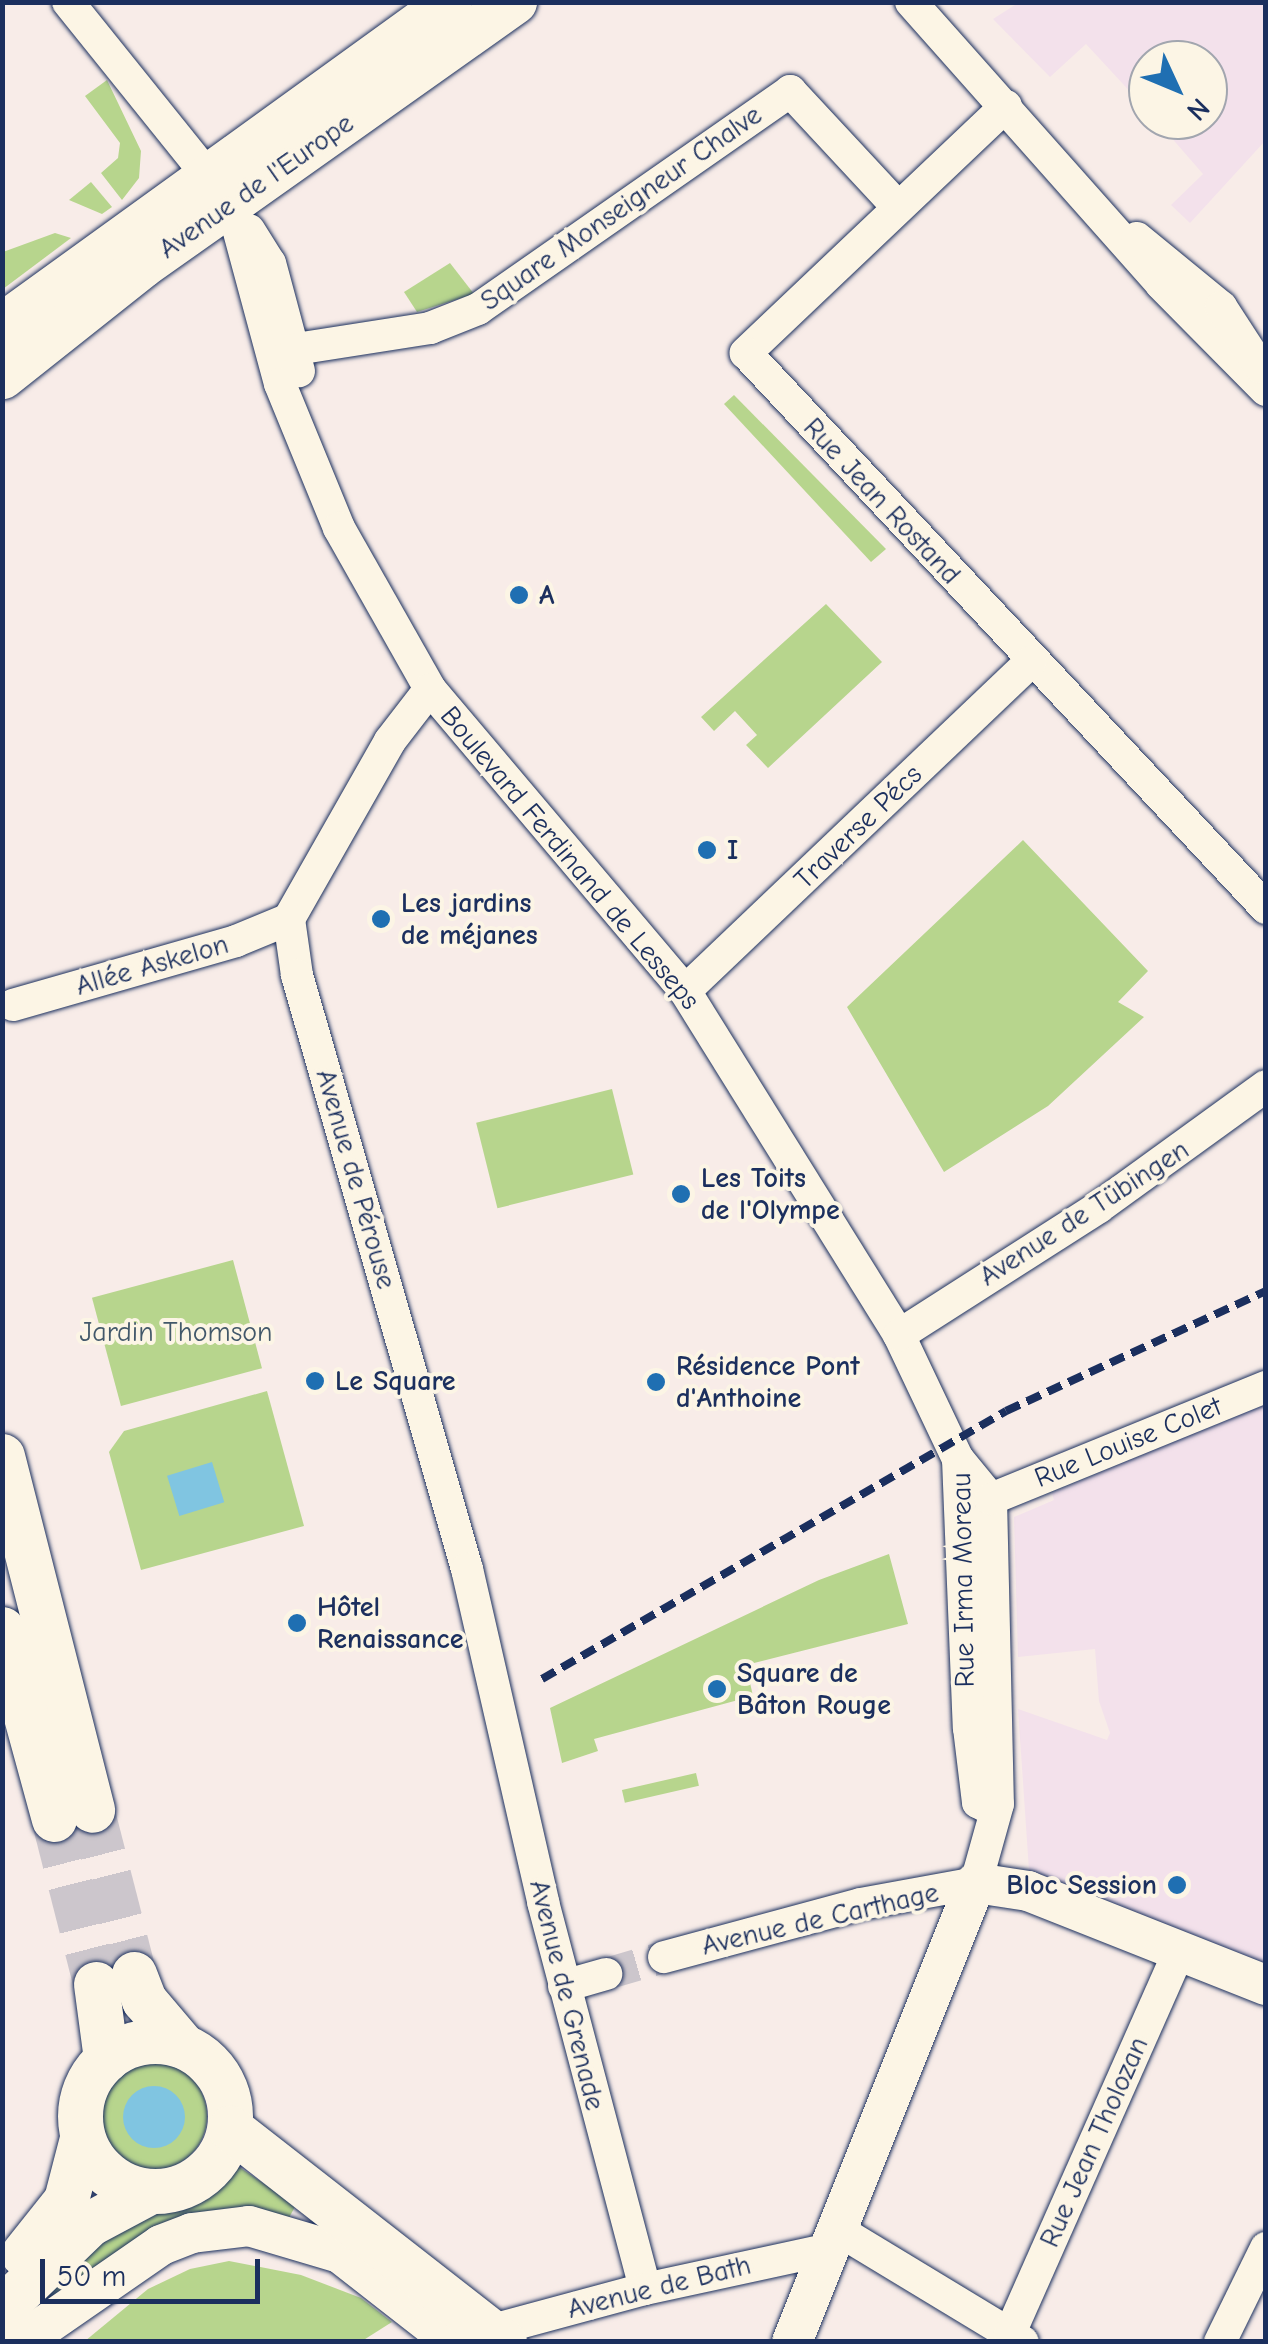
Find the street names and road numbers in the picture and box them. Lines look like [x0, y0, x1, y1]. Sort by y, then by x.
street label: Square Monseigneur Chalve [474, 98, 768, 318]
street label: Avenue de l'Europe [152, 106, 360, 266]
street label: Rue Jean Rostand [796, 411, 968, 591]
street label: Boulevard Ferdinand de Lesseps [433, 699, 707, 1017]
street label: Traverse Pécs [787, 758, 929, 896]
street label: Allée Askelon [72, 927, 232, 1003]
street label: Avenue de Pérouse [309, 1065, 403, 1293]
street label: Avenue de Tübingen [973, 1133, 1195, 1293]
street label: Rue Louise Colet [1030, 1389, 1226, 1495]
street label: Rue Irma Moreau [944, 1472, 982, 1688]
street label: Avenue de Carthage [698, 1875, 942, 1963]
street label: Avenue de Grenade [522, 1876, 612, 2114]
street label: Rue Jean Tholozan [1033, 2032, 1155, 2252]
street label: Avenue de Bath [564, 2248, 754, 2326]

